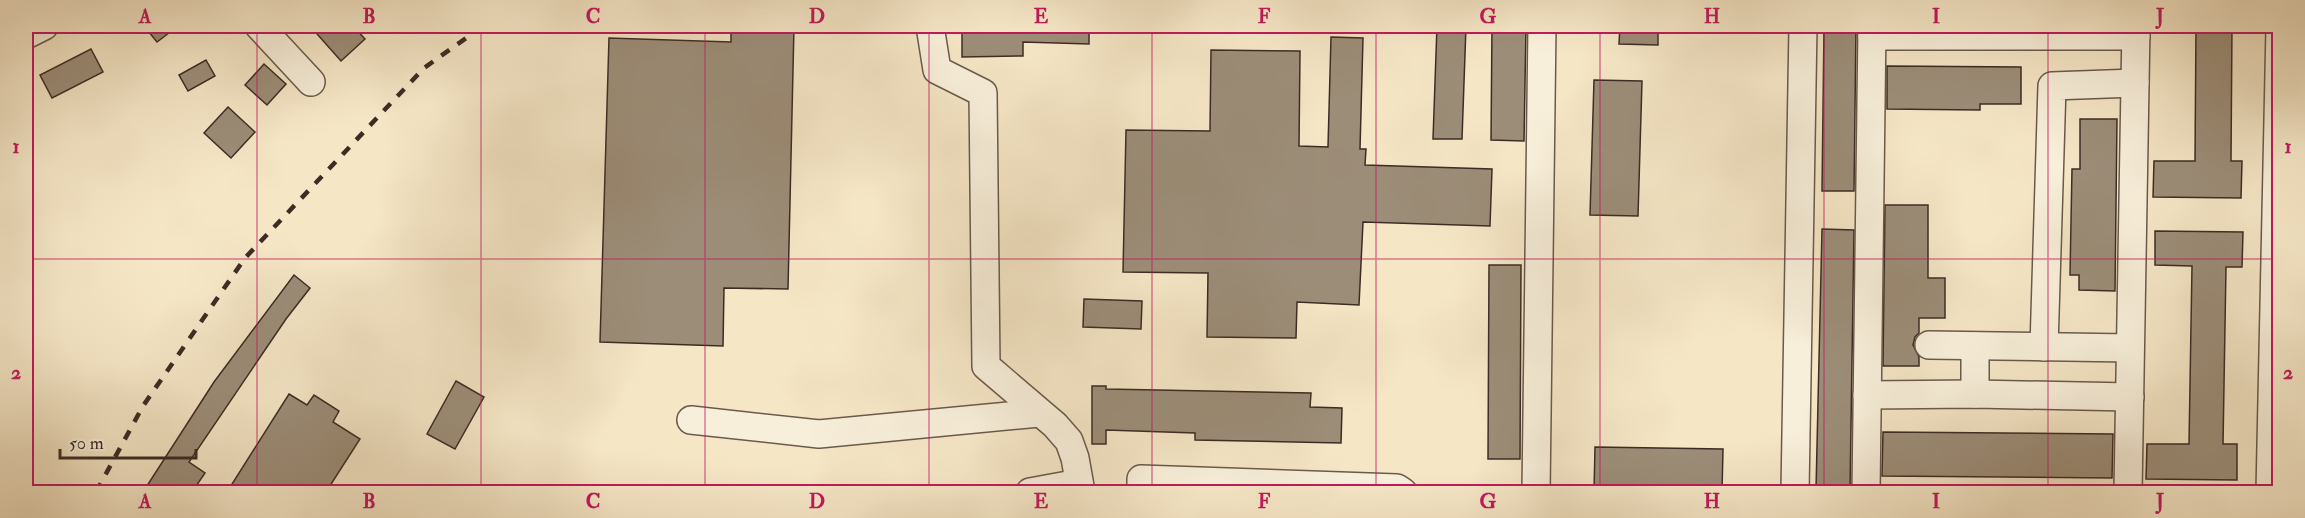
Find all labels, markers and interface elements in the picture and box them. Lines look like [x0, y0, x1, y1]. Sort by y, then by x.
text: A [138, 4, 152, 29]
text: B [362, 4, 376, 29]
text: C [586, 4, 600, 29]
text: D [809, 4, 825, 29]
text: E [1034, 4, 1049, 29]
text: F [1258, 4, 1271, 29]
text: G [1480, 4, 1497, 29]
text: H [1704, 4, 1720, 29]
text: I [1932, 4, 1940, 29]
text: J [2155, 4, 2164, 29]
text: 1 [12, 134, 20, 159]
text: 1 [2284, 134, 2292, 159]
text: 2 [11, 360, 21, 385]
text: 2 [2283, 360, 2293, 385]
scale bar [60, 422, 196, 460]
text: 50 m [69, 432, 104, 455]
text: A [138, 489, 152, 514]
text: B [362, 489, 376, 514]
text: C [586, 489, 600, 514]
text: D [809, 489, 825, 514]
text: E [1034, 489, 1049, 514]
text: F [1258, 489, 1271, 514]
text: G [1480, 489, 1497, 514]
text: H [1704, 489, 1720, 514]
text: I [1932, 489, 1940, 514]
text: J [2155, 489, 2164, 514]

